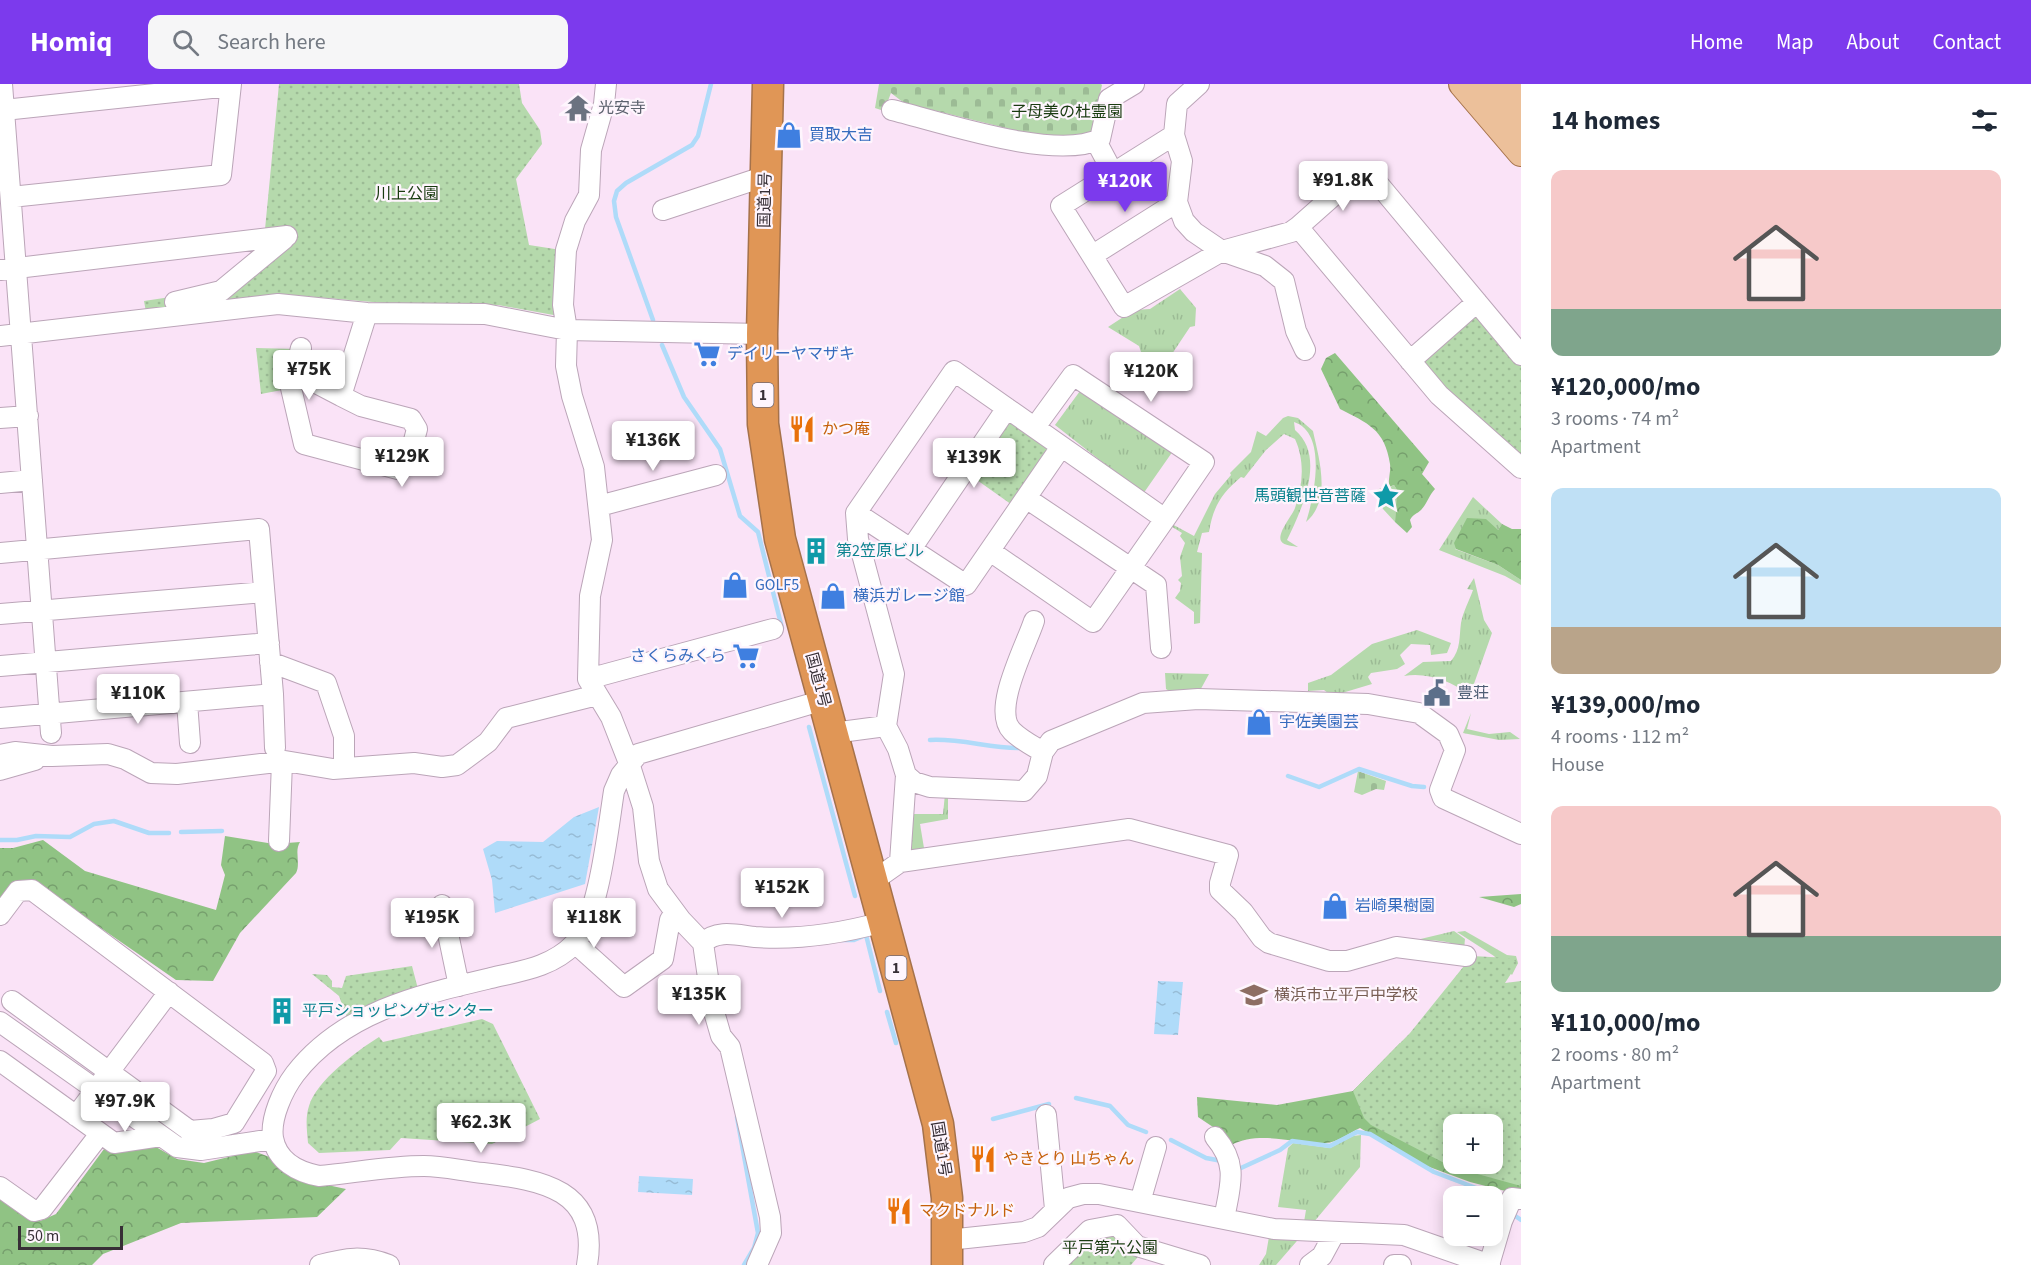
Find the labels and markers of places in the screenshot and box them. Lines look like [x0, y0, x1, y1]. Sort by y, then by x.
temple icon: 光安寺 [563, 93, 593, 123]
place label: 光安寺 [598, 97, 646, 119]
shop icon: 買取大吉 [774, 120, 804, 150]
place label: 買取大吉 [809, 124, 873, 146]
pin: ¥91.8K [1294, 161, 1392, 212]
pin: ¥120K [1083, 162, 1167, 213]
supermarket icon: デイリーヤマザキ [692, 339, 722, 369]
place label: デイリーヤマザキ [727, 343, 855, 365]
pin: ¥75K [273, 350, 345, 401]
pin: ¥120K [1109, 352, 1193, 403]
restaurant icon: かつ庵 [787, 414, 817, 444]
place label: かつ庵 [822, 418, 870, 440]
pin: ¥136K [611, 421, 695, 472]
pin: ¥129K [360, 437, 444, 488]
pin: ¥139K [932, 438, 1016, 489]
place icon: 馬頭観世音菩薩 [1371, 481, 1401, 511]
place label: 馬頭観世音菩薩 [1254, 485, 1366, 507]
building icon: 第2笠原ビル [801, 536, 831, 566]
place label: 第2笠原ビル [836, 540, 924, 562]
shop icon: GOLF5 [720, 570, 750, 600]
place label: GOLF5 [755, 574, 799, 596]
shop icon: 横浜ガレージ館 [818, 581, 848, 611]
place label: 横浜ガレージ館 [853, 585, 965, 607]
supermarket icon: さくらみくら [731, 641, 761, 671]
place label: さくらみくら [630, 645, 726, 667]
pin: ¥110K [96, 674, 180, 725]
public building icon: 豊荘 [1422, 678, 1452, 708]
place label: 豊荘 [1457, 682, 1489, 704]
shop icon: 宇佐美園芸 [1244, 707, 1274, 737]
place label: 宇佐美園芸 [1279, 711, 1359, 733]
pin: ¥152K [740, 868, 824, 919]
shop icon: 岩崎果樹園 [1320, 891, 1350, 921]
place label: 岩崎果樹園 [1355, 895, 1435, 917]
pin: ¥195K [390, 898, 474, 949]
pin: ¥118K [552, 898, 636, 949]
pin: ¥135K [657, 975, 741, 1026]
school or university icon: 横浜市立平戸中学校 [1239, 980, 1269, 1010]
place label: 横浜市立平戸中学校 [1274, 984, 1418, 1006]
building icon: 平戸ショッピングセンター [267, 996, 297, 1026]
place label: 平戸ショッピングセンター [302, 1000, 494, 1022]
pin: ¥97.9K [76, 1082, 174, 1133]
pin: ¥62.3K [432, 1103, 530, 1154]
restaurant icon: やきとり 山ちゃん [968, 1144, 998, 1174]
place label: やきとり 山ちゃん [1003, 1148, 1134, 1170]
restaurant icon: マクドナルド [884, 1196, 914, 1226]
place label: マクドナルド [919, 1200, 1015, 1222]

